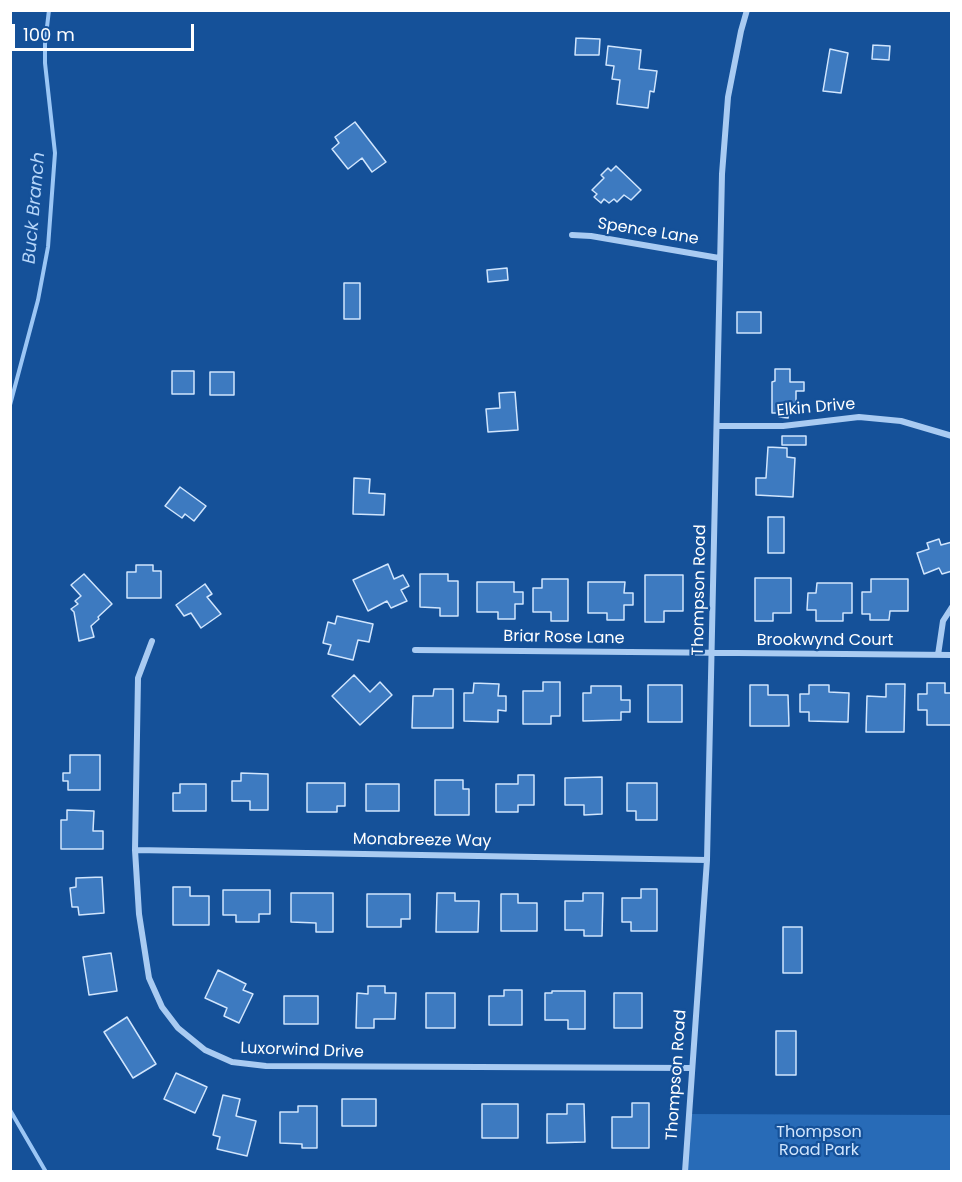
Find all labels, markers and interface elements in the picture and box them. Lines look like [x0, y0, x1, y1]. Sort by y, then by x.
scale bar [15, 12, 196, 50]
text: 100 m [23, 22, 75, 47]
water label: Buck Branch [19, 151, 51, 265]
street label: Spence Lane [596, 215, 700, 249]
street label: Elkin Drive [776, 395, 856, 421]
street label: Thompson Road [689, 524, 711, 656]
street label: Briar Rose Lane [503, 627, 625, 649]
street label: Brookwynd Court [757, 631, 893, 651]
street label: Monabreeze Way [353, 830, 491, 852]
street label: Thompson Road [663, 1009, 691, 1141]
street label: Luxorwind Drive [240, 1039, 364, 1063]
park label: Thompson Road Park [776, 1123, 862, 1161]

